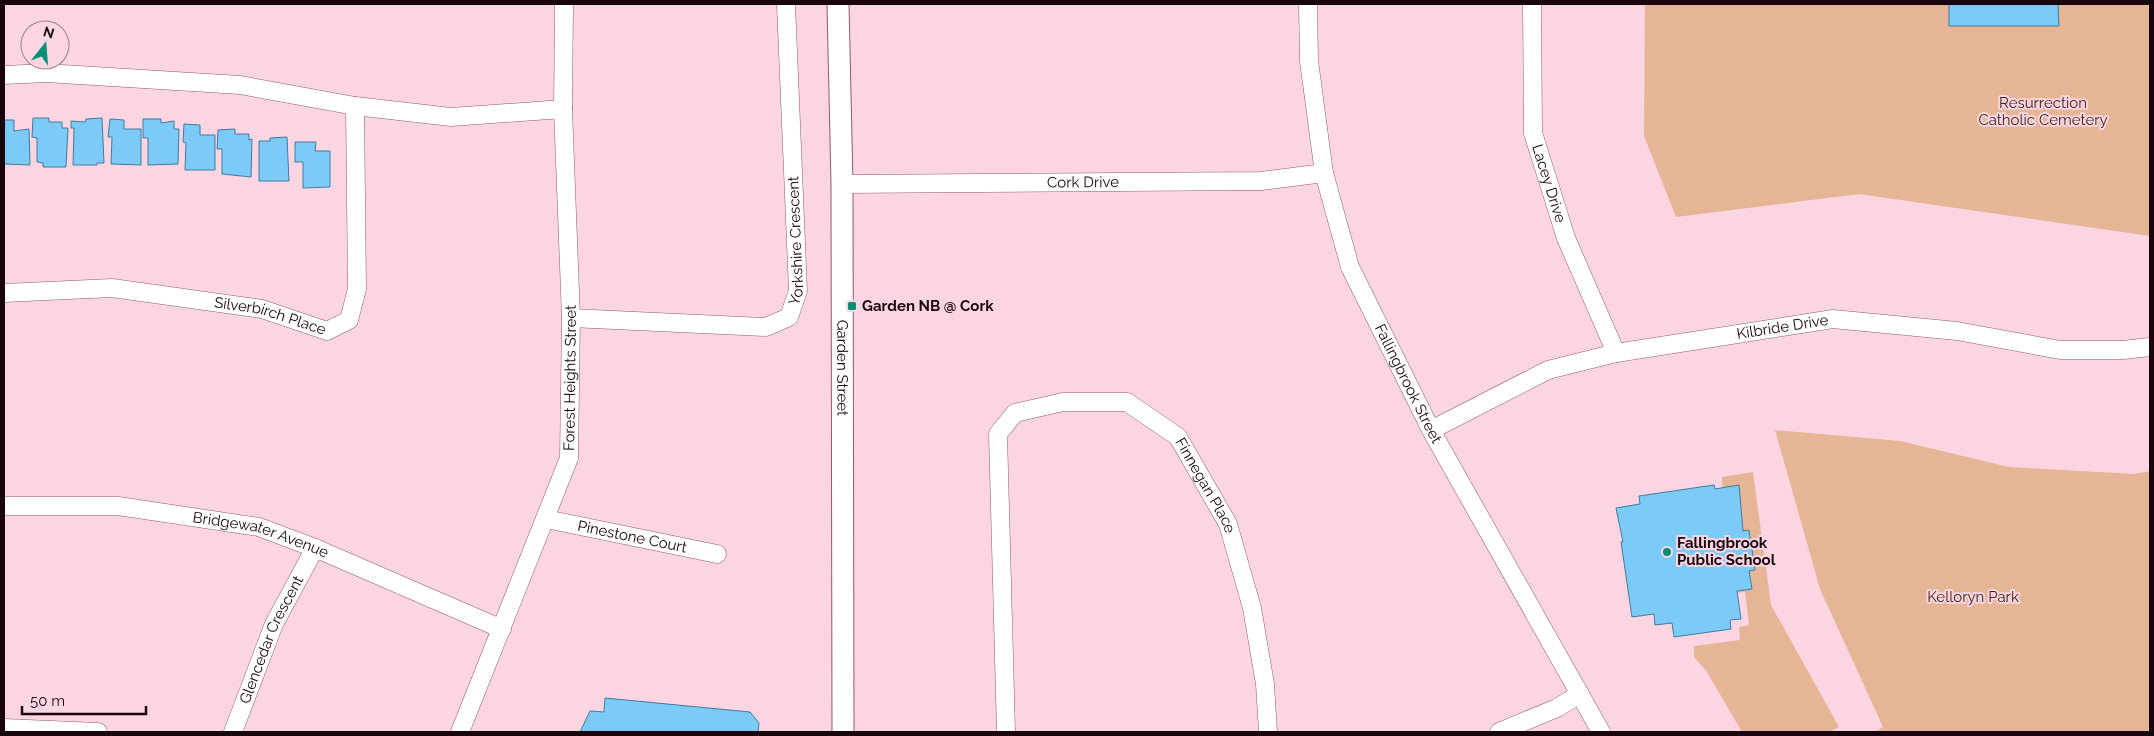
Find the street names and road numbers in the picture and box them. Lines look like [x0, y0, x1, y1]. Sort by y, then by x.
street label: Lacey Drive [1528, 142, 1570, 225]
street label: Cork Drive [1047, 173, 1119, 192]
street label: Yorkshire Crescent [784, 176, 807, 308]
street label: Silverbirch Place [213, 293, 328, 339]
street label: Forest Heights Street [560, 305, 580, 451]
street label: Kilbride Drive [1735, 311, 1830, 343]
street label: Garden Street [833, 320, 851, 416]
street label: Fallingbrook Street [1371, 321, 1446, 447]
street label: Finnegan Place [1171, 434, 1239, 535]
street label: Bridgewater Avenue [192, 508, 332, 562]
street label: Pinestone Court [576, 517, 688, 557]
street label: Glencedar Crescent [236, 573, 307, 706]

